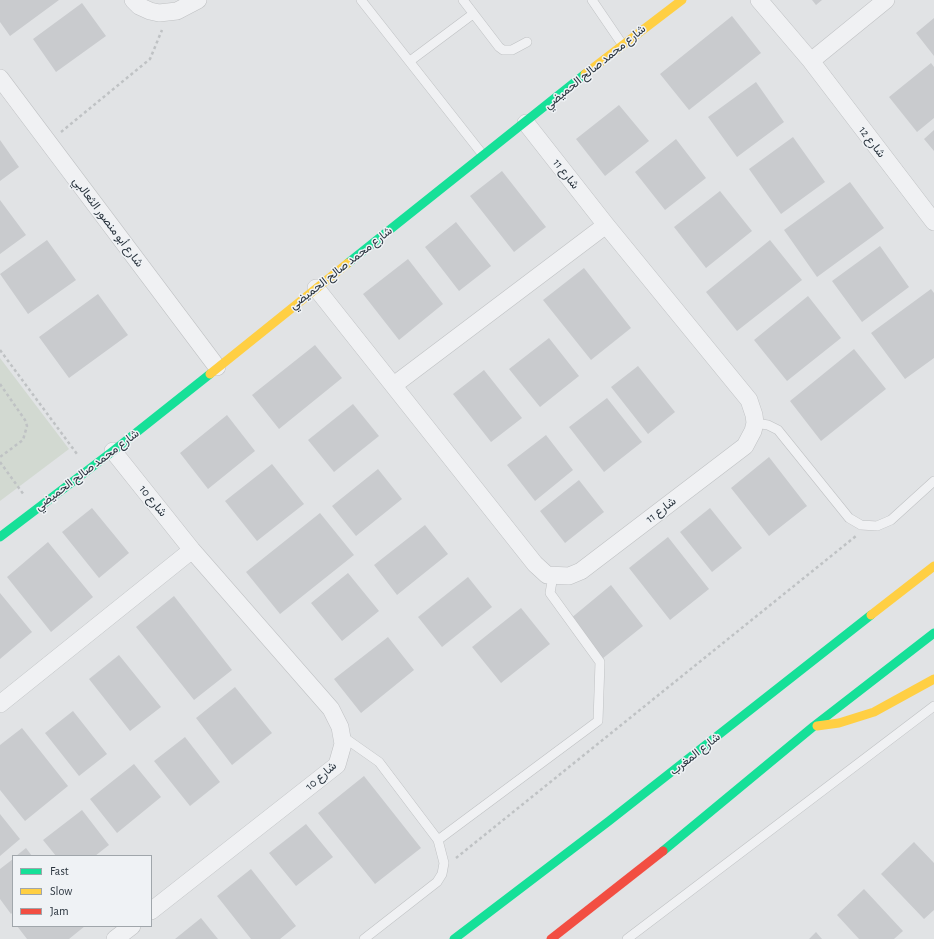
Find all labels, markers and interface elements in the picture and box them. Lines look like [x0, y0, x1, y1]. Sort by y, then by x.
street label: شارع محمد صالح الحميضي [541, 22, 649, 112]
street label: شارع 12 [856, 123, 888, 161]
street label: شارع 11 [550, 156, 582, 192]
street label: شارع أبو منصور الثعالبي [69, 174, 147, 270]
street label: شارع محمد صالح الحميضي [287, 223, 395, 313]
street label: شارع محمد صالح الحميضي [32, 426, 142, 514]
street label: شارع 10 [136, 482, 170, 520]
street label: شارع 11 [643, 494, 679, 526]
street label: شارع المغرب [667, 730, 723, 778]
street label: شارع 10 [302, 759, 340, 793]
legend [12, 855, 152, 927]
text: Fast [50, 865, 69, 877]
text: Slow [50, 885, 72, 897]
text: Jam [50, 905, 69, 917]

